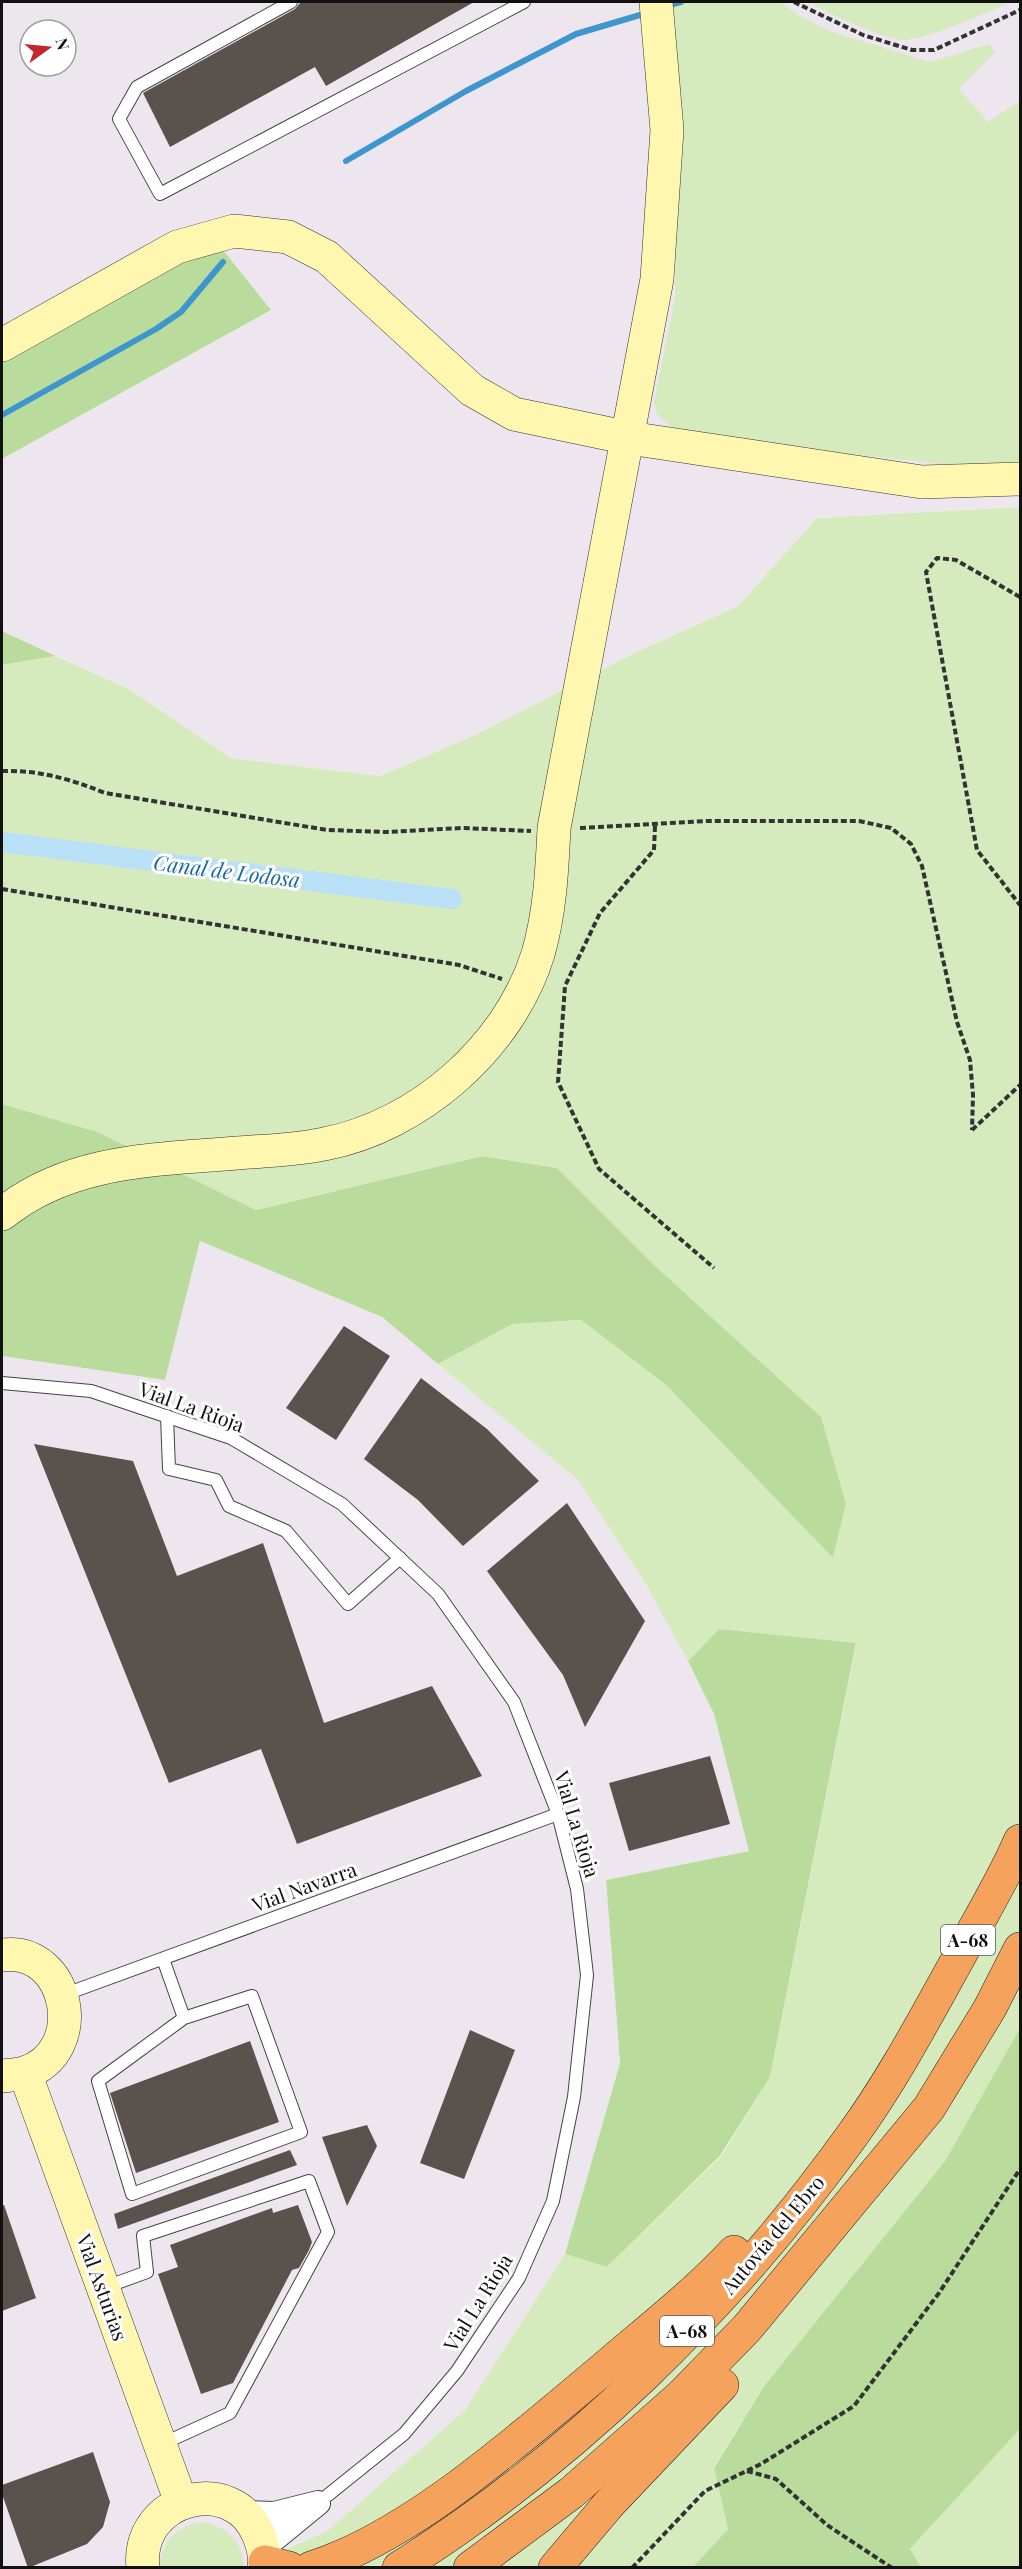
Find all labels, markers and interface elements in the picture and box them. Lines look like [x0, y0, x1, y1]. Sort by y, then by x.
north arrow [18, 18, 78, 78]
text: N [51, 36, 75, 53]
water label: Canal de Lodosa [152, 847, 302, 893]
street label: Vial La Rioja [135, 1374, 248, 1438]
street label: Vial La Rioja [549, 1766, 607, 1881]
street label: Vial Navarra [247, 1855, 360, 1918]
road number: A-68 [941, 1925, 995, 1955]
street label: Autovía del Ebro [714, 2169, 830, 2300]
street label: Vial Asturias [71, 2229, 135, 2344]
street label: Vial La Rioja [436, 2248, 518, 2357]
road number: A-68 [660, 2316, 714, 2346]

